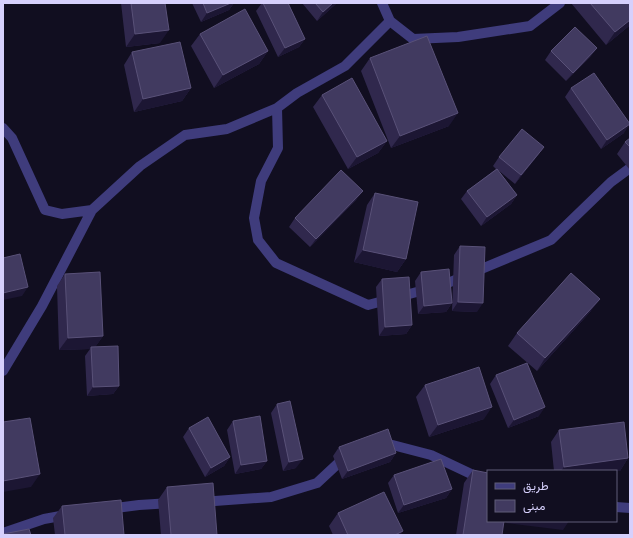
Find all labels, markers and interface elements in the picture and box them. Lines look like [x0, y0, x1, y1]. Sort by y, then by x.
legend [487, 470, 617, 522]
text: طريق [523, 479, 549, 494]
text: مبنى [523, 499, 545, 514]

